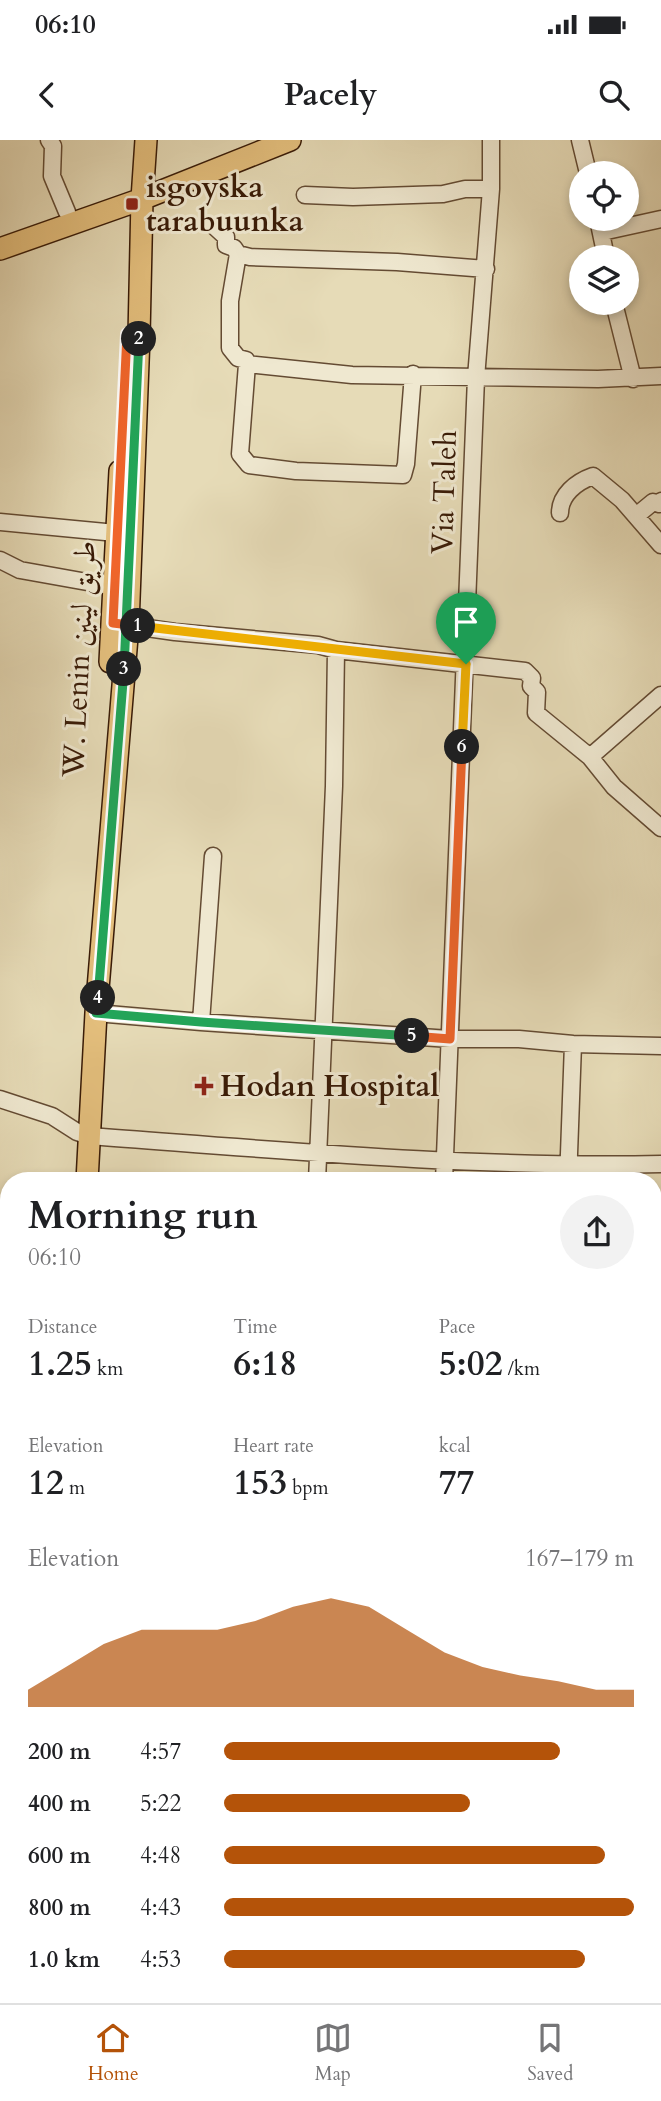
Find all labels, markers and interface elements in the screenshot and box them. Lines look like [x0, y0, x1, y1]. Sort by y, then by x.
text: 06:10 [35, 7, 96, 42]
text: Pacely [284, 73, 377, 117]
icon: back [28, 76, 66, 114]
icon: search [595, 76, 633, 114]
map controls [569, 161, 639, 315]
button: locate [569, 161, 639, 231]
place label: isgoyska tarabuunka [146, 167, 304, 242]
marker: isgoyska tarabuunka [124, 196, 140, 212]
button: layers [569, 245, 639, 315]
pin: 2 [122, 322, 156, 356]
text: 2 [134, 325, 143, 351]
street label: Via Taleh [422, 429, 467, 555]
street label: W. Lenin طريق لينين [53, 540, 106, 779]
pin [436, 592, 496, 664]
icon: arrive [447, 603, 485, 641]
pin: 1 [120, 608, 156, 644]
text: 1 [133, 612, 142, 638]
pin: 3 [106, 652, 142, 686]
text: 3 [119, 655, 128, 681]
pin: 6 [444, 730, 480, 764]
text: 6 [457, 733, 466, 759]
pin: 4 [80, 980, 116, 1016]
text: 4 [93, 984, 102, 1010]
pin: 5 [394, 1018, 430, 1054]
text: 5 [407, 1022, 416, 1048]
place label: Hodan Hospital [220, 1066, 439, 1107]
marker: Hodan Hospital [194, 1076, 214, 1096]
text: Morning run [28, 1190, 258, 1242]
button: share [560, 1195, 634, 1269]
text: 06:10 [28, 1242, 81, 1273]
text: Distance [28, 1314, 97, 1340]
text: Time [233, 1314, 277, 1340]
text: Pace [439, 1314, 475, 1340]
text: 1.25 [28, 1340, 92, 1388]
text: 6:18 [233, 1340, 297, 1388]
text: 5:02 [439, 1340, 503, 1388]
text: km [92, 1356, 123, 1382]
text: /km [503, 1356, 540, 1382]
text: Elevation [28, 1433, 103, 1459]
text: Heart rate [233, 1433, 314, 1459]
text: kcal [439, 1433, 471, 1459]
text: 12 [28, 1459, 64, 1507]
text: 153 [233, 1459, 287, 1507]
text: 77 [439, 1459, 475, 1507]
text: m [64, 1475, 85, 1501]
text: bpm [287, 1475, 329, 1501]
text: Elevation [28, 1543, 119, 1574]
text: 167–179 m [525, 1543, 634, 1574]
text: 200 m [28, 1736, 91, 1767]
text: 4:57 [140, 1736, 181, 1767]
text: 400 m [28, 1788, 91, 1819]
text: 5:22 [140, 1788, 181, 1819]
text: 600 m [28, 1840, 91, 1871]
text: 4:48 [140, 1840, 181, 1871]
text: 800 m [28, 1892, 91, 1923]
text: 4:43 [140, 1892, 181, 1923]
text: 1.0 km [28, 1944, 100, 1975]
text: 4:53 [140, 1944, 181, 1975]
tab: Home [88, 2019, 139, 2087]
tab: Map [314, 2019, 352, 2087]
tab: Saved [527, 2019, 573, 2087]

